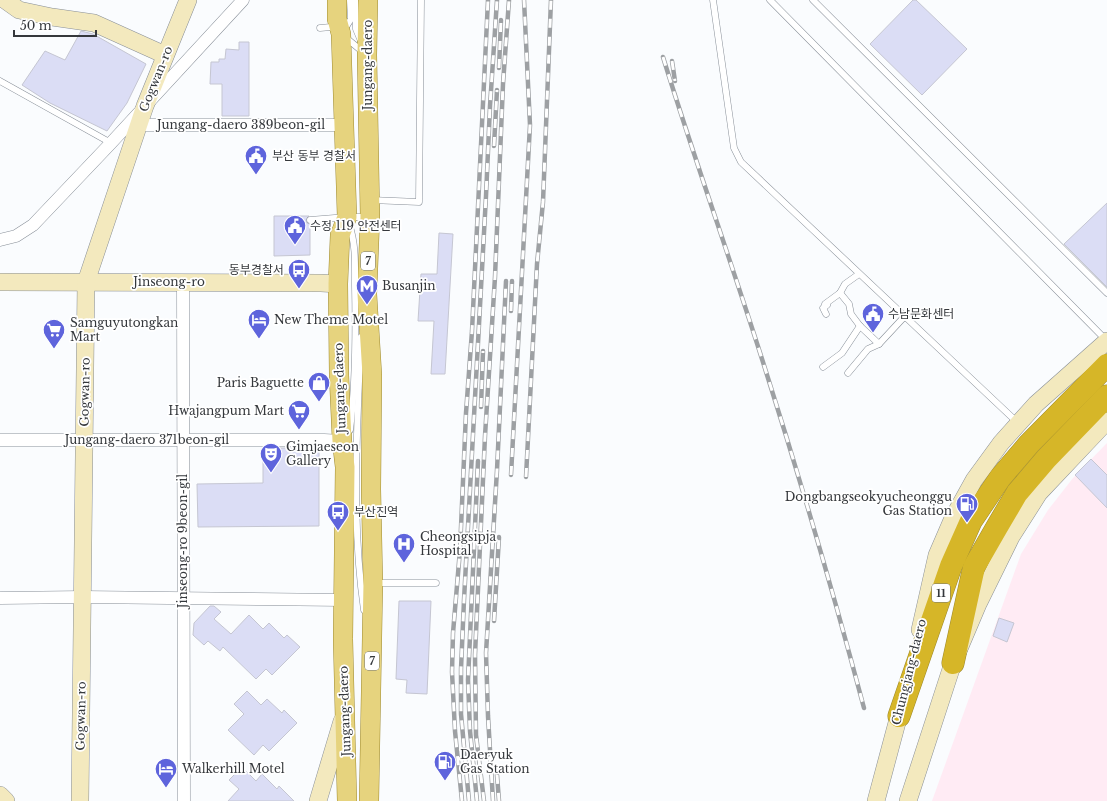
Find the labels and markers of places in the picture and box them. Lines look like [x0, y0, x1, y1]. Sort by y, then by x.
public building icon: 부산 동부 경찰서 [243, 143, 269, 176]
place label: 부산 동부 경찰서 [272, 148, 356, 163]
public building icon: 수정 119 안전센터 [282, 213, 308, 246]
place label: 수정 119 안전센터 [310, 218, 402, 233]
bus stop icon: 동부경찰서 [286, 257, 312, 290]
place label: 동부경찰서 [229, 262, 284, 277]
metro station icon: Busanjin [354, 273, 380, 306]
place label: Busanjin [382, 278, 436, 293]
public building icon: 수남문화센터 [860, 301, 886, 334]
place label: 수남문화센터 [888, 306, 954, 321]
hotel icon: New Theme Motel [246, 307, 272, 340]
place label: New Theme Motel [274, 312, 388, 327]
place label: Samguyutongkan Mart [70, 315, 178, 344]
supermarket icon: Samguyutongkan Mart [41, 317, 67, 350]
shop icon: Paris Baguette [306, 370, 332, 403]
place label: Paris Baguette [217, 375, 304, 390]
supermarket icon: Hwajangpum Mart [286, 398, 312, 431]
place label: Hwajangpum Mart [168, 403, 284, 418]
place label: Gimjaeseon Gallery [286, 439, 359, 468]
theatre icon: Gimjaeseon Gallery [258, 441, 284, 474]
place label: Dongbangseokyucheonggu Gas Station [785, 489, 952, 518]
fuel station icon: Dongbangseokyucheonggu Gas Station [954, 491, 980, 524]
bus stop icon: 부산진역 [325, 499, 351, 532]
place label: 부산진역 [354, 504, 398, 519]
place label: Cheongsipja Hospital [420, 529, 496, 558]
hospital icon: Cheongsipja Hospital [391, 531, 417, 564]
place label: Daeryuk Gas Station [460, 747, 530, 776]
fuel station icon: Daeryuk Gas Station [432, 749, 458, 782]
hotel icon: Walkerhill Motel [153, 756, 179, 789]
place label: Walkerhill Motel [181, 761, 285, 776]

